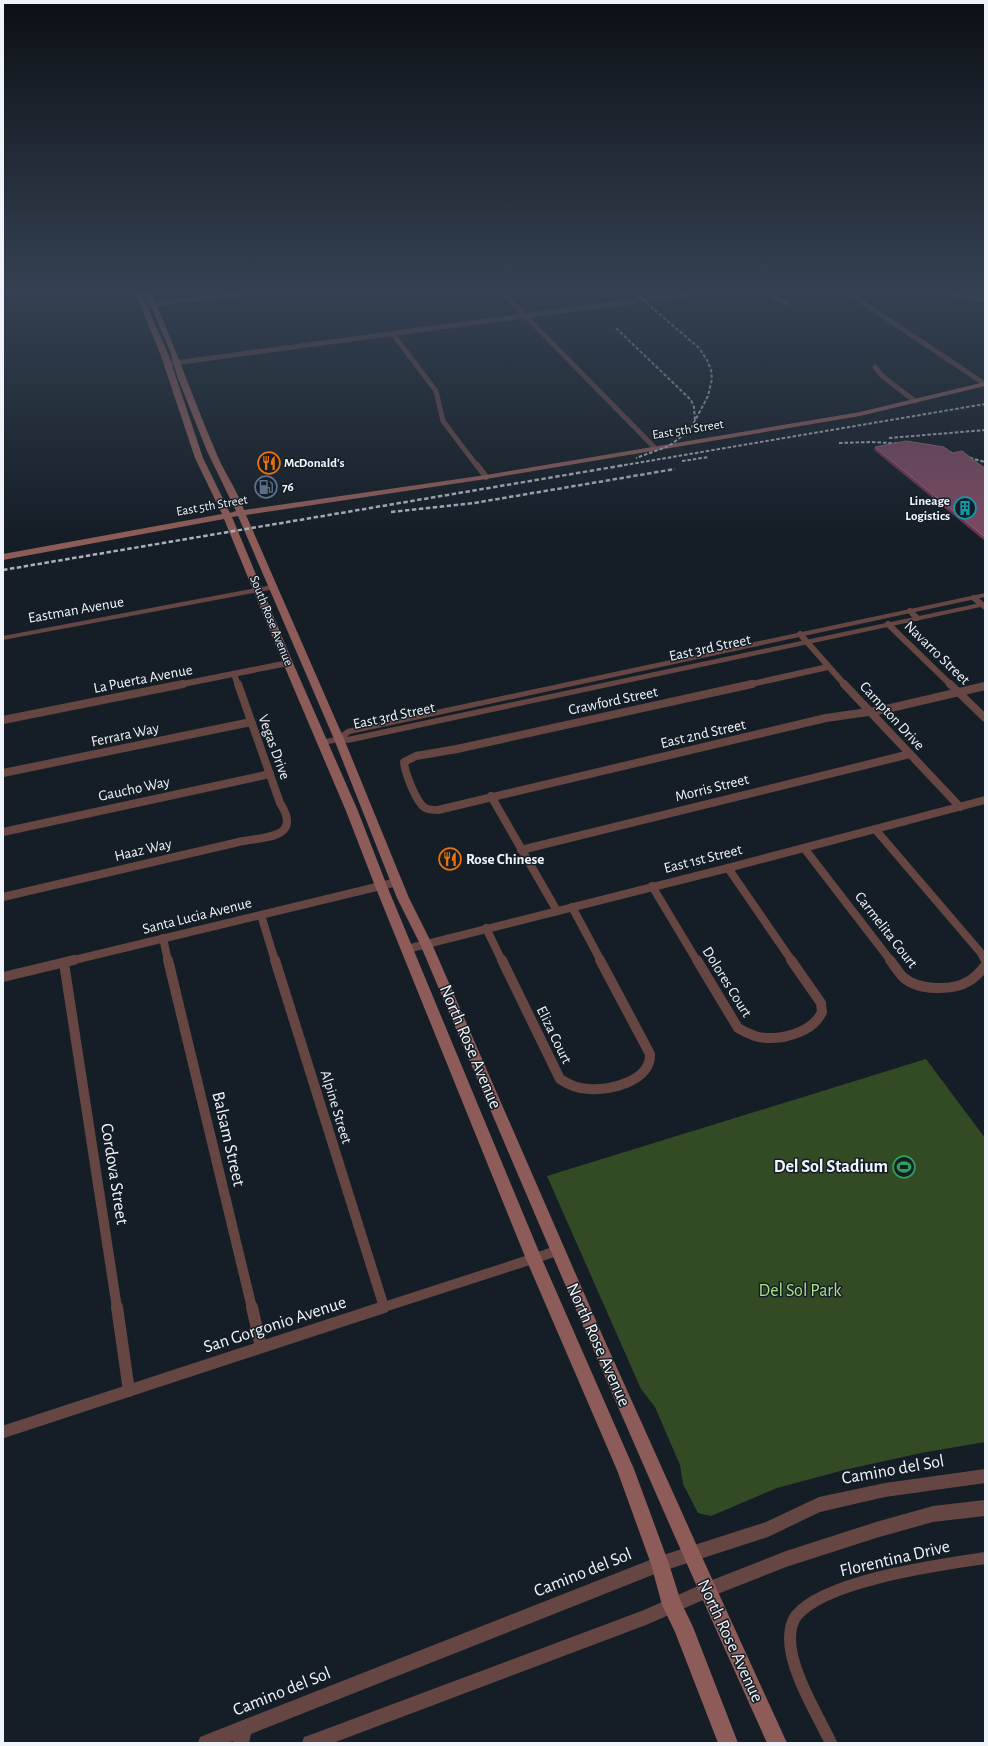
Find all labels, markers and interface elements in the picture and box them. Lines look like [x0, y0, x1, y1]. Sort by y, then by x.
street label: East 5th Street [651, 418, 725, 442]
restaurant icon: McDonald's [256, 450, 282, 476]
place label: McDonald's [284, 457, 345, 470]
fuel station icon: 76 [253, 474, 279, 500]
place label: 76 [282, 481, 294, 494]
street label: East 5th Street [175, 493, 249, 519]
place label: Lineage Logistics [905, 495, 950, 523]
building icon: Lineage Logistics [952, 495, 978, 521]
street label: South Rose Avenue [247, 574, 295, 668]
street label: Eastman Avenue [27, 594, 125, 626]
street label: Navarro Street [901, 618, 973, 688]
street label: East 3rd Street [668, 632, 752, 664]
street label: La Puerta Avenue [92, 662, 194, 696]
street label: Campton Drive [857, 679, 927, 753]
street label: Crawford Street [567, 684, 659, 718]
street label: East 3rd Street [352, 700, 436, 732]
street label: Vegas Drive [255, 713, 293, 782]
street label: East 2nd Street [659, 717, 747, 751]
street label: Ferrara Way [90, 720, 161, 750]
street label: Morris Street [674, 772, 751, 804]
street label: Gaucho Way [97, 774, 172, 804]
street label: Haaz Way [113, 836, 174, 864]
street label: East 1st Street [662, 842, 744, 876]
restaurant icon: Rose Chinese [437, 846, 463, 872]
place label: Rose Chinese [466, 852, 544, 867]
street label: Carmelita Court [852, 889, 920, 971]
street label: Santa Lucia Avenue [141, 895, 253, 937]
street label: Dolores Court [700, 944, 755, 1020]
street label: North Rose Avenue [436, 982, 504, 1112]
street label: Eliza Court [534, 1004, 574, 1066]
street label: Alpine Street [318, 1068, 354, 1146]
street label: Balsam Street [208, 1090, 248, 1189]
street label: Cordova Street [97, 1122, 131, 1226]
sports icon: Del Sol Stadium [891, 1154, 917, 1180]
place label: Del Sol Stadium [774, 1158, 888, 1176]
street label: North Rose Avenue [563, 1281, 633, 1409]
park label: Del Sol Park [759, 1282, 842, 1300]
street label: San Gorgonio Avenue [201, 1293, 349, 1357]
street label: Camino del Sol [840, 1452, 946, 1488]
street label: Florentina Drive [838, 1538, 952, 1580]
street label: Camino del Sol [532, 1545, 634, 1601]
street label: North Rose Avenue [694, 1577, 766, 1705]
street label: Camino del Sol [231, 1664, 333, 1720]

